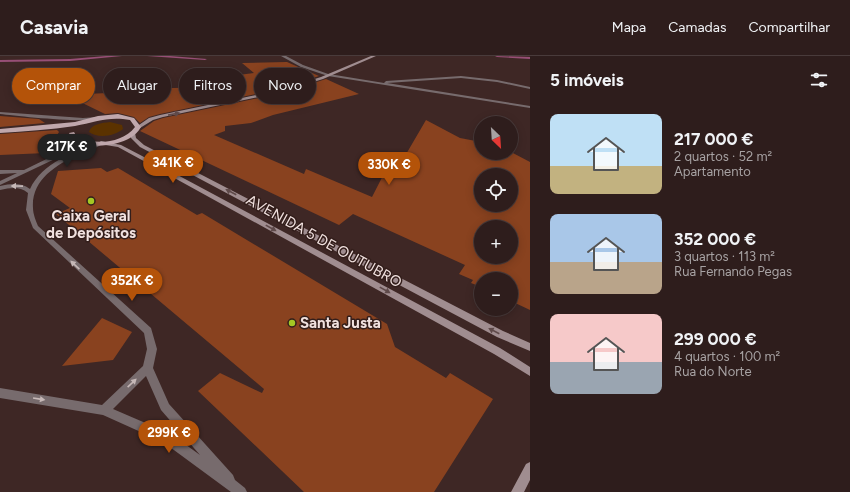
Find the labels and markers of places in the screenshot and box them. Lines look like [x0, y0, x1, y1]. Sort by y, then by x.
pin: 217K € [34, 134, 100, 168]
pin: 341K € [140, 150, 206, 184]
pin: 330K € [356, 152, 422, 186]
marker: Caixa Geral de Depósitos [86, 196, 96, 206]
place label: Caixa Geral de Depósitos [46, 207, 136, 242]
pin: 352K € [99, 268, 165, 302]
place label: Santa Justa [300, 314, 381, 332]
marker: Santa Justa [287, 318, 297, 328]
pin: 299K € [136, 420, 202, 454]

